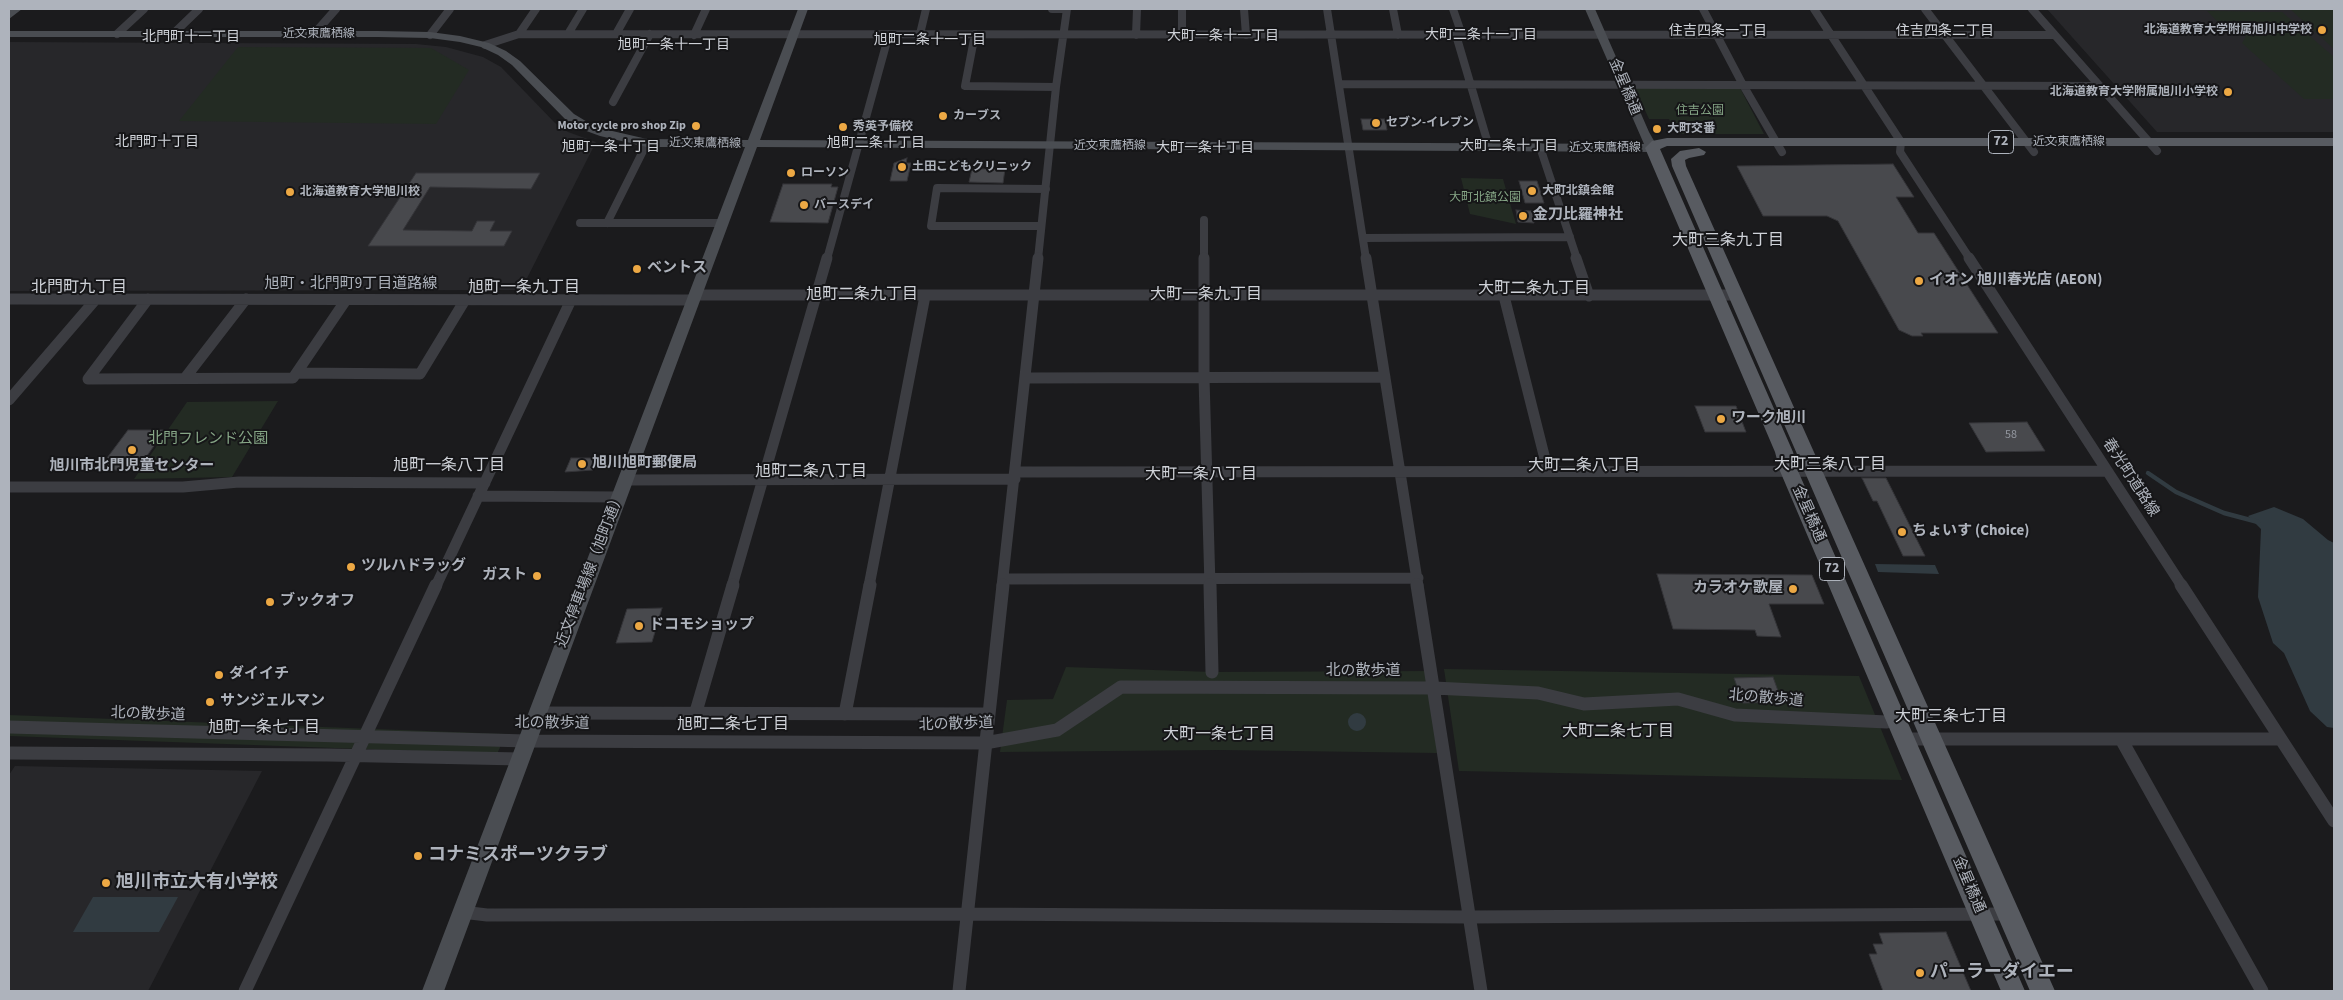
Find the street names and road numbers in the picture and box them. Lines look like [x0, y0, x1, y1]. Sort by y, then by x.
street label: 近文東鷹栖線 [283, 27, 355, 41]
street label: 金星橋通 [1604, 56, 1644, 118]
road number: 72 [1988, 130, 2014, 154]
street label: 近文東鷹栖線 [2033, 135, 2105, 149]
street label: 近文東鷹栖線 [669, 136, 741, 152]
street label: 近文東鷹栖線 [1074, 139, 1146, 153]
street label: 近文東鷹栖線 [1569, 141, 1641, 155]
street label: 旭町・北門町9丁目道路線 [265, 276, 437, 294]
street label: 春光町道路線 [2098, 435, 2162, 521]
street label: 金星橋通 [1788, 483, 1828, 545]
street label: 近文停車場線（旭町通） [553, 490, 629, 650]
road number: 72 [1820, 558, 1844, 580]
street label: 北の散歩道 [1326, 663, 1400, 681]
street label: 北の散歩道 [1728, 687, 1804, 711]
street label: 北の散歩道 [110, 705, 186, 725]
street label: 北の散歩道 [514, 714, 590, 734]
street label: 北の散歩道 [918, 715, 994, 735]
street label: 金星橋通 [1948, 854, 1988, 916]

